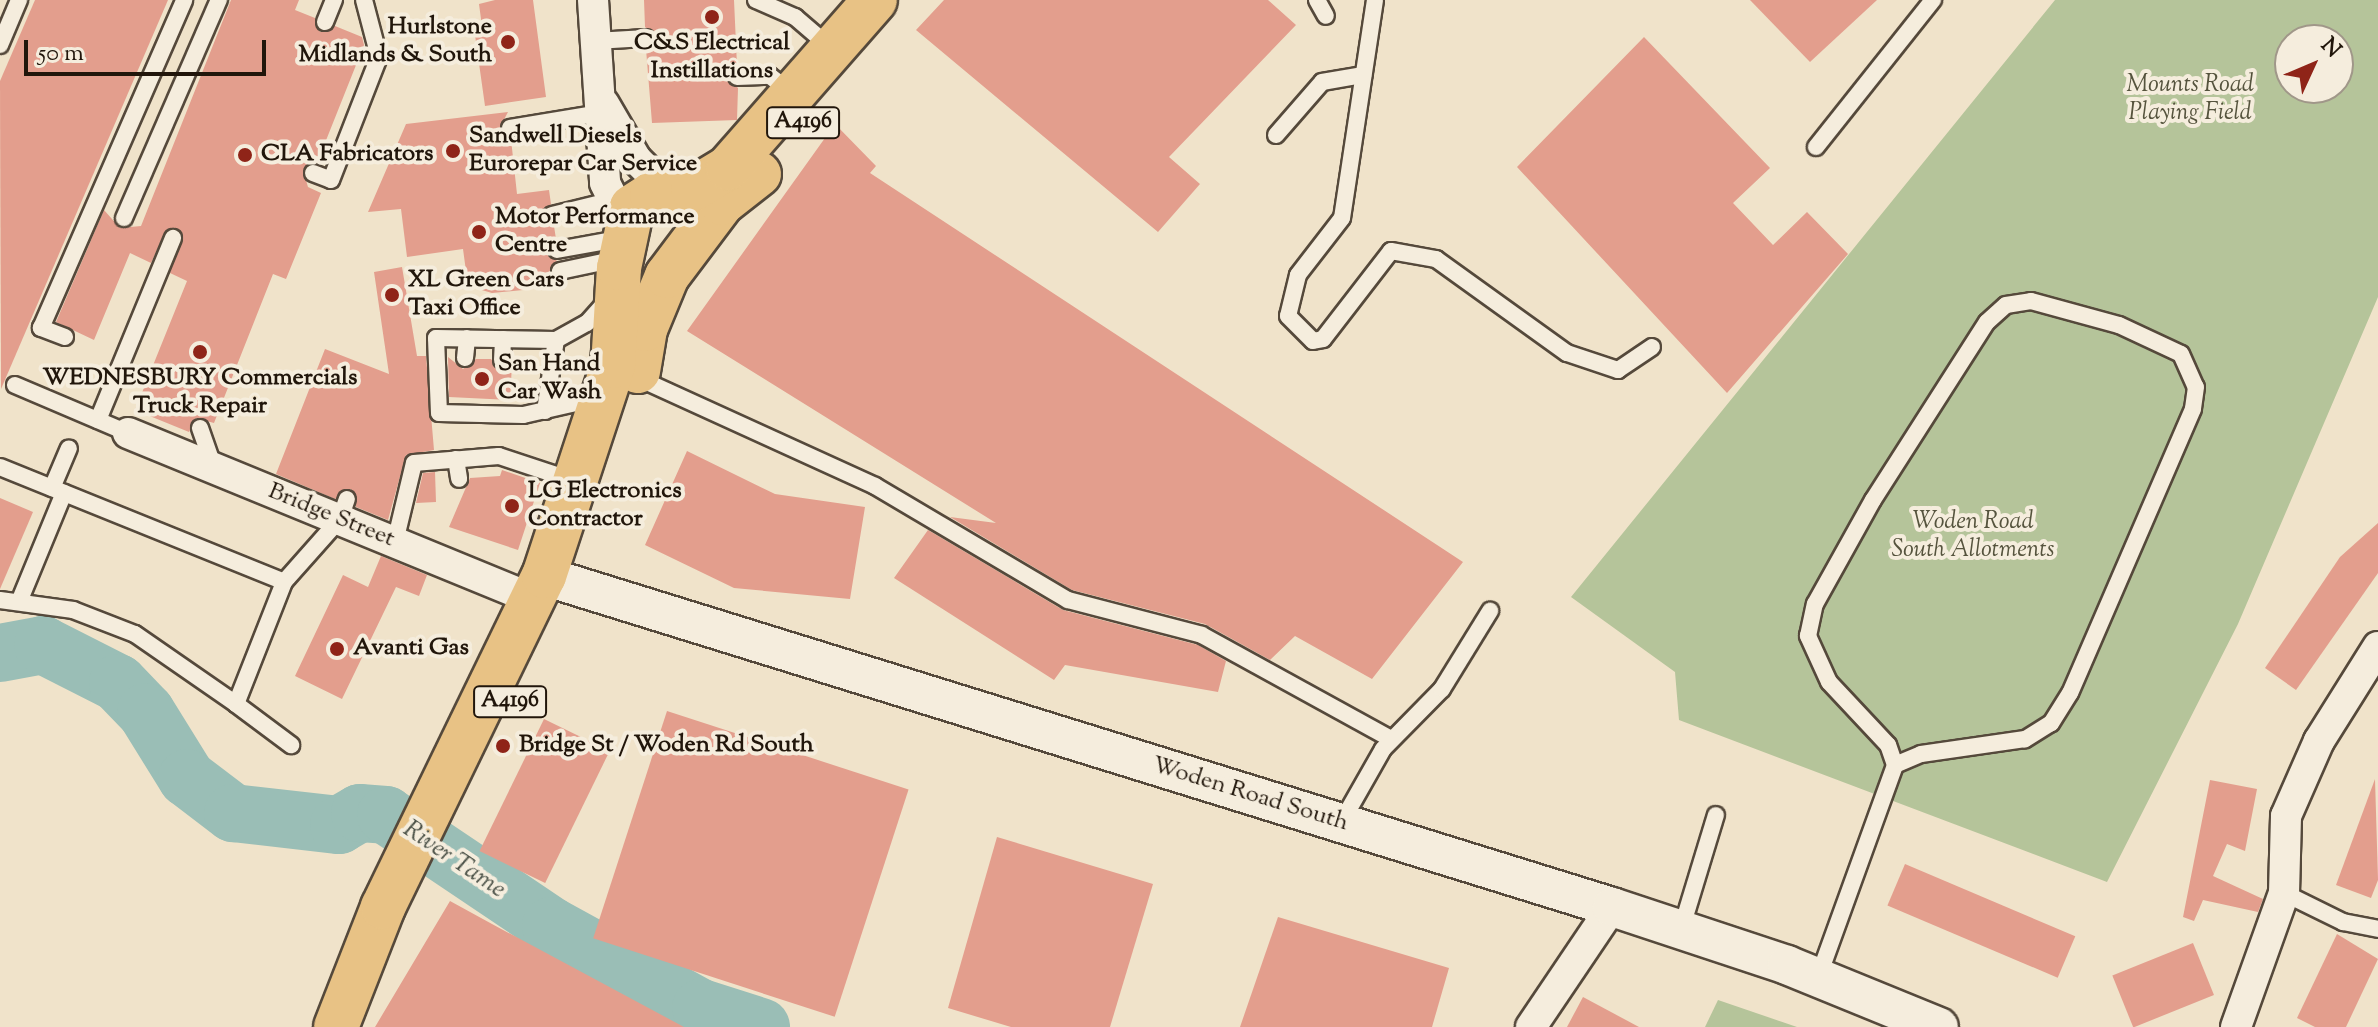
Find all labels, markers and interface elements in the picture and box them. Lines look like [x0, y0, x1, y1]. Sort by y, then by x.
marker: C&S Electrical Instillations [703, 8, 721, 26]
place label: Hurlstone Midlands & South [298, 14, 492, 70]
scale bar [28, 24, 270, 74]
north arrow [2274, 24, 2354, 104]
place label: C&S Electrical Instillations [634, 30, 790, 86]
text: N [2312, 31, 2347, 66]
marker: Hurlstone Midlands & South [499, 33, 517, 51]
text: 50 m [38, 37, 84, 71]
park label: Mounts Road Playing Field [2126, 72, 2254, 128]
road number: A4196 [765, 105, 841, 141]
place label: Sandwell Diesels Eurorepar Car Service [469, 123, 697, 179]
place label: CLA Fabricators [261, 141, 433, 169]
marker: Sandwell Diesels Eurorepar Car Service [444, 142, 462, 160]
marker: CLA Fabricators [236, 146, 254, 164]
place label: Motor Performance Centre [495, 204, 695, 260]
marker: Motor Performance Centre [470, 223, 488, 241]
place label: XL Green Cars Taxi Office [408, 267, 564, 323]
marker: XL Green Cars Taxi Office [383, 286, 401, 304]
marker: WEDNESBURY Commercials Truck Repair [191, 343, 209, 361]
place label: San Hand Car Wash [498, 351, 602, 407]
place label: WEDNESBURY Commercials Truck Repair [43, 365, 357, 421]
marker: San Hand Car Wash [473, 370, 491, 388]
street label: Bridge Street [263, 478, 399, 554]
place label: LG Electronics Contractor [528, 478, 682, 534]
marker: LG Electronics Contractor [503, 497, 521, 515]
park label: Woden Road South Allotments [1892, 509, 2054, 565]
place label: Avanti Gas [353, 635, 469, 663]
marker: Avanti Gas [328, 640, 346, 658]
road number: A4196 [472, 684, 548, 720]
place label: Bridge St / Woden Rd South [519, 732, 814, 760]
marker: Bridge St / Woden Rd South [494, 737, 512, 755]
street label: Woden Road South [1148, 751, 1352, 839]
water label: River Tame [397, 814, 511, 906]

